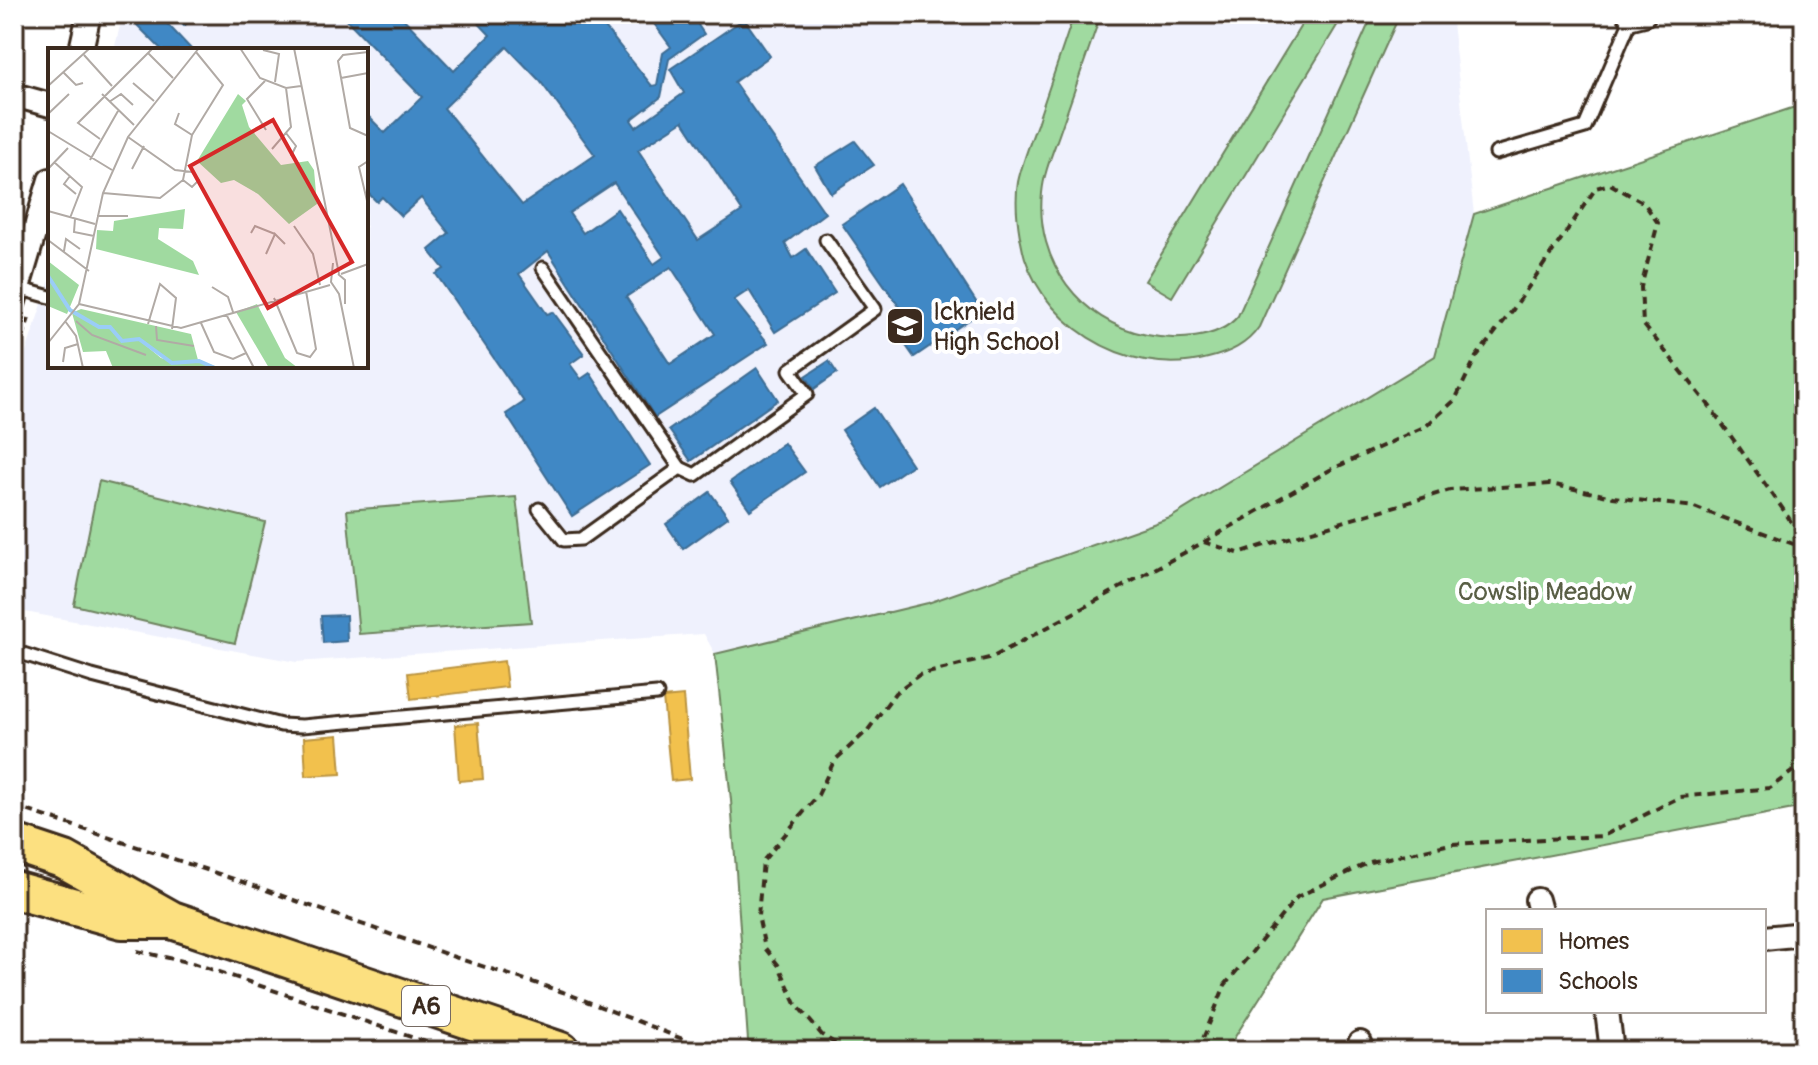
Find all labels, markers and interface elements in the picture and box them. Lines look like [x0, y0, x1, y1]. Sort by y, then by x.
inset map [48, 48, 368, 368]
place label: Icknield High School [933, 296, 1060, 358]
school or university icon: Icknield High School [884, 305, 926, 347]
park label: Cowslip Meadow [1458, 576, 1633, 608]
legend [1486, 909, 1766, 1013]
text: Homes [1558, 927, 1630, 956]
text: Schools [1558, 967, 1638, 996]
road number: A6 [402, 986, 450, 1026]

